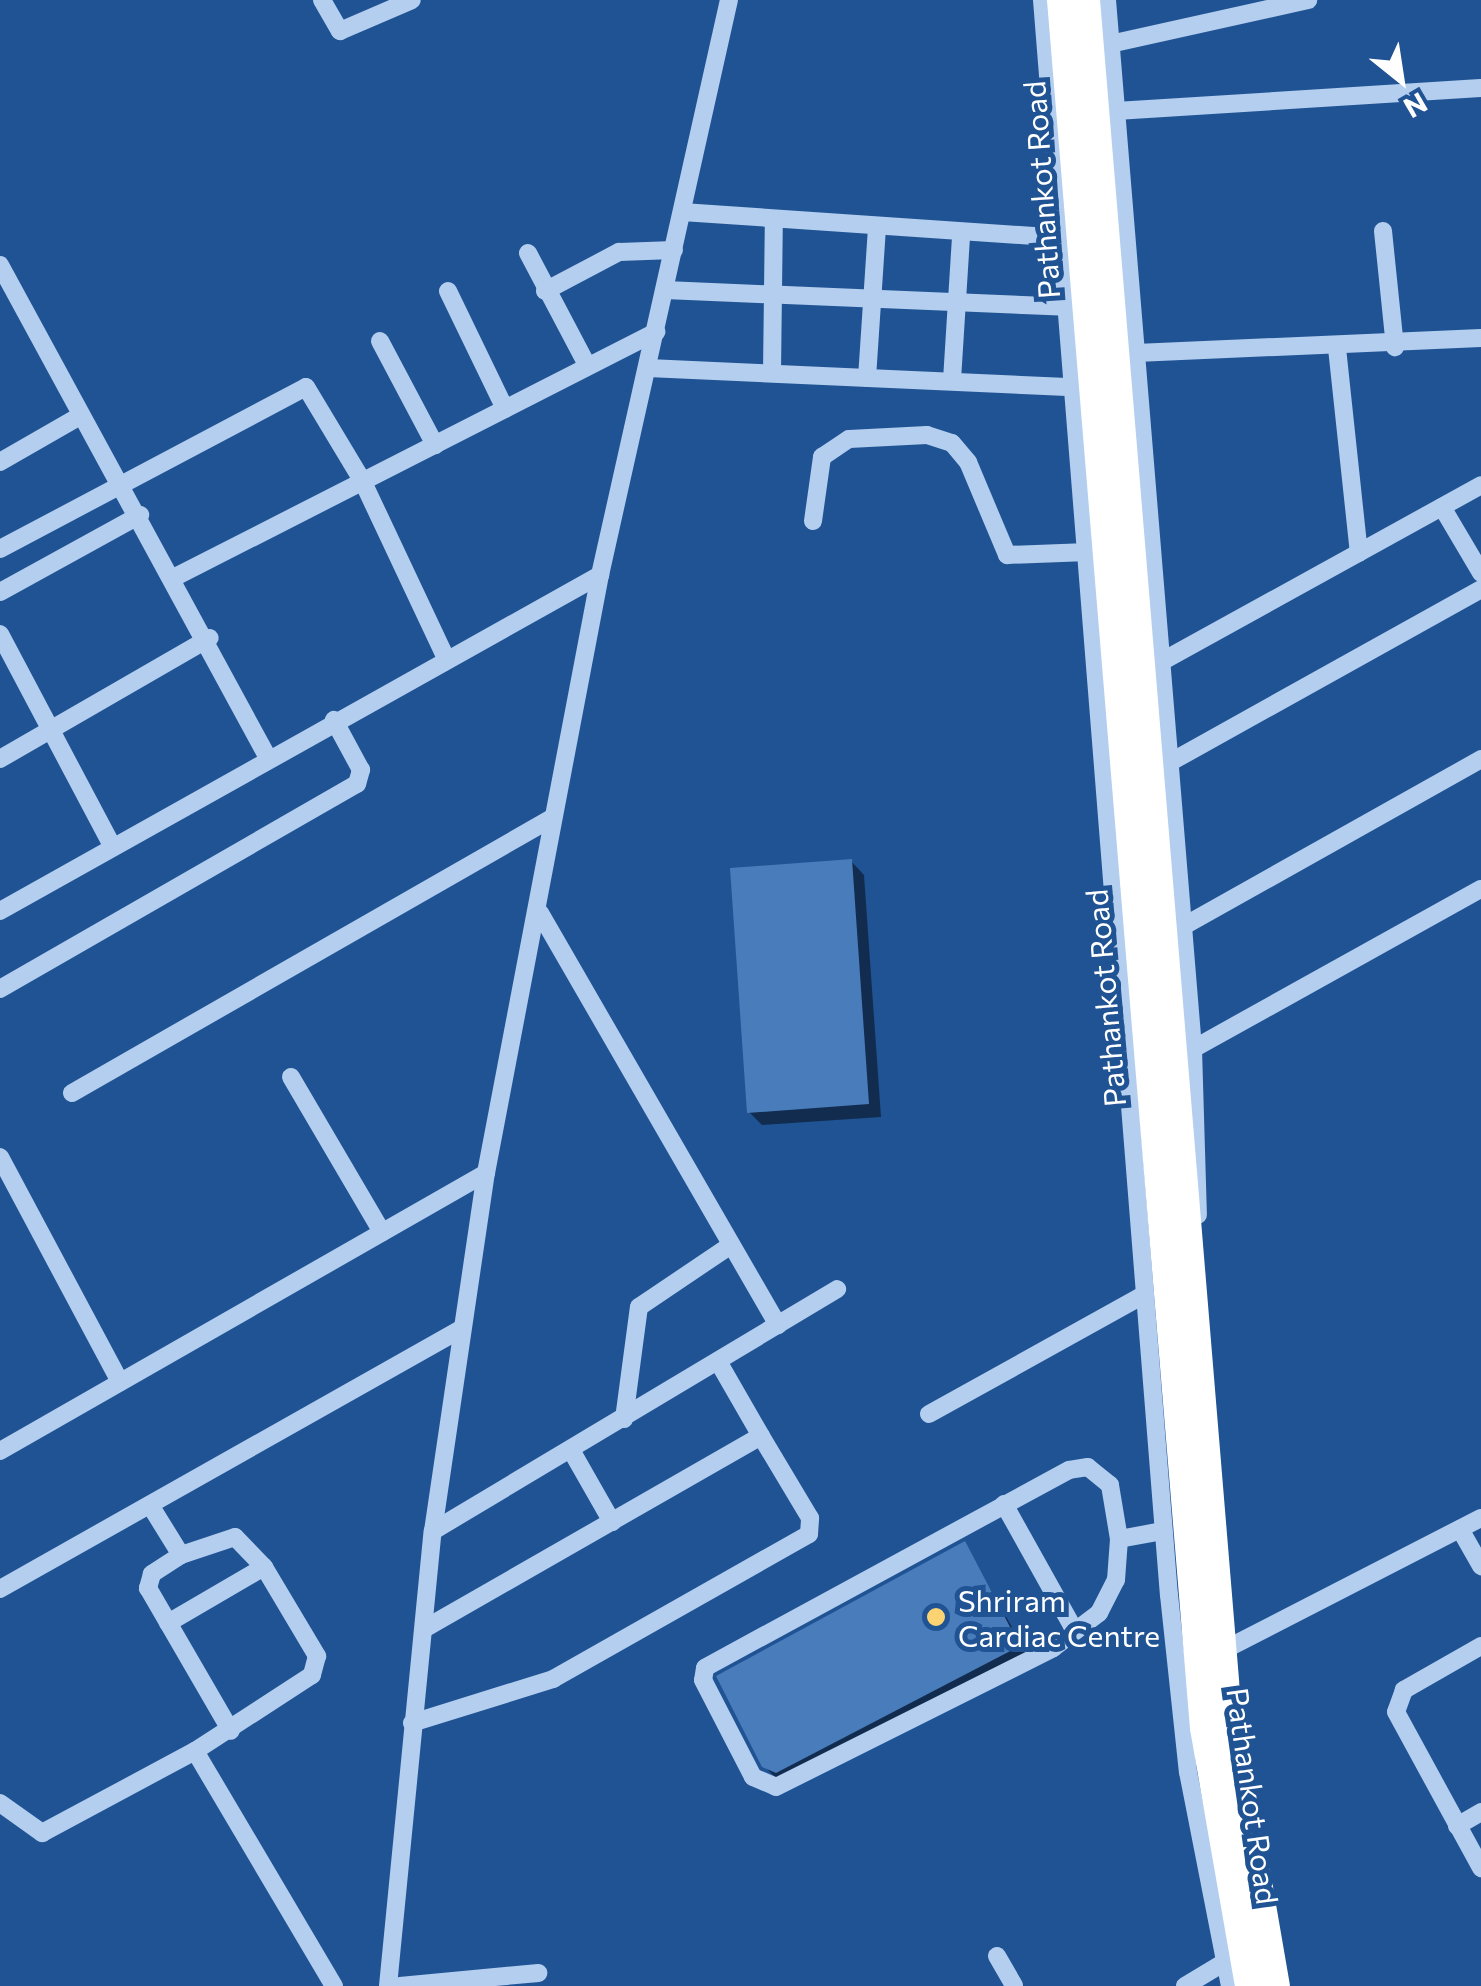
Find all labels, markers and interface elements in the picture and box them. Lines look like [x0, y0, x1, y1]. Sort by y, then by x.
north arrow [1351, 30, 1451, 130]
street label: Pathankot Road [1015, 80, 1067, 300]
text: N [1398, 86, 1434, 126]
street label: Pathankot Road [1078, 888, 1132, 1108]
place label: Shriram Cardiac Centre [958, 1582, 1160, 1652]
marker: Shriram Cardiac Centre [923, 1604, 949, 1630]
street label: Pathankot Road [1220, 1685, 1286, 1907]

